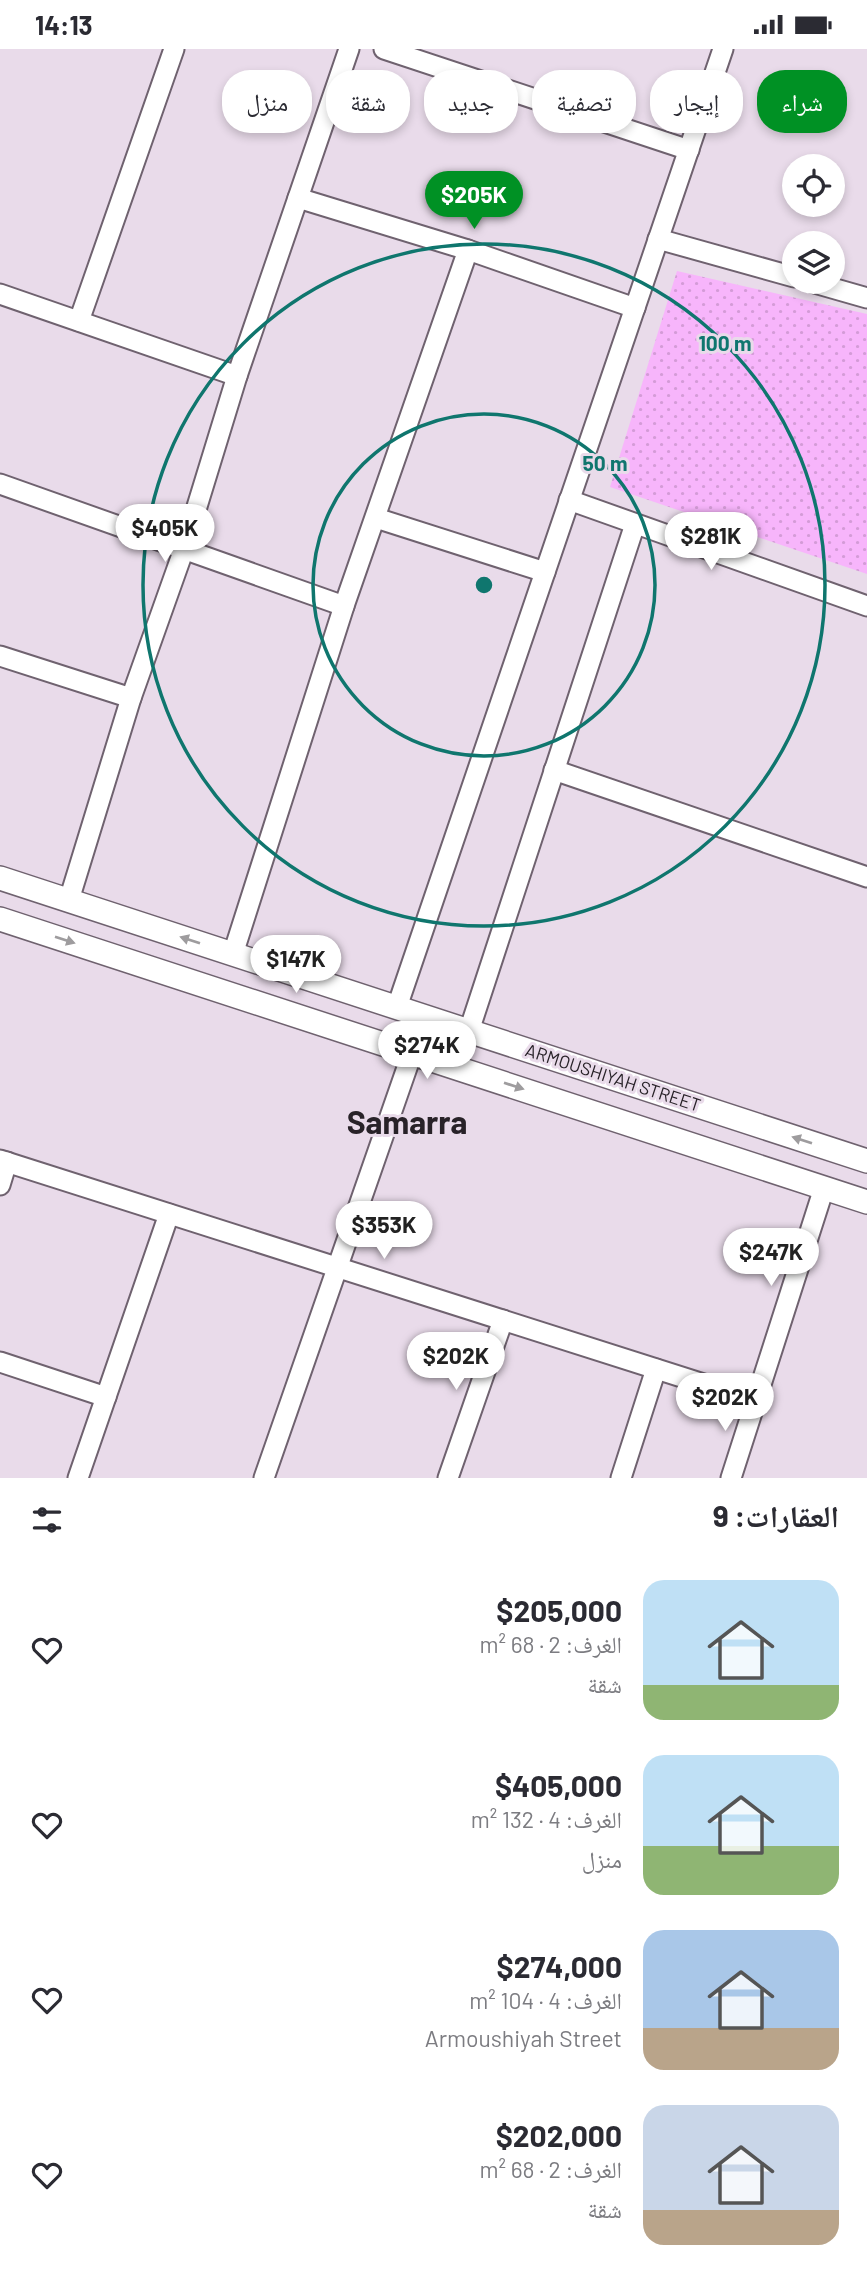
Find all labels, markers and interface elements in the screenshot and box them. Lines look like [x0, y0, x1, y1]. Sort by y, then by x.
text: 14:13 [35, 9, 93, 40]
chip: منزل [222, 70, 312, 133]
chip: شقة [326, 70, 410, 133]
chip: جديد [424, 70, 518, 133]
chip: تصفية [532, 70, 636, 133]
chip: إيجار [650, 70, 743, 133]
chip: شراء [757, 70, 847, 133]
map controls [782, 154, 845, 294]
button: locate [782, 154, 845, 217]
pin: $205K [425, 171, 523, 231]
text: $205K [441, 180, 507, 208]
button: layers [782, 231, 845, 294]
text: 100 m [698, 330, 752, 355]
text: 50 m [582, 450, 628, 475]
pin: $405K [116, 505, 214, 564]
pin: $281K [662, 512, 760, 572]
text: $405K [132, 513, 198, 541]
text: $281K [681, 521, 741, 549]
centre of rings [472, 573, 496, 597]
one-way arrow [179, 934, 200, 944]
one-way arrow [55, 935, 76, 946]
pin: $147K [247, 935, 345, 995]
text: $147K [266, 944, 326, 972]
pin: $274K [378, 1021, 476, 1081]
text: $274K [394, 1030, 460, 1058]
street label: ARMOUSHIYAH STREET [523, 1038, 704, 1116]
one-way arrow [504, 1082, 525, 1092]
district label: Samarra [347, 1102, 467, 1140]
one-way arrow [791, 1134, 812, 1145]
pin: $353K [335, 1201, 433, 1261]
text: $353K [352, 1210, 416, 1238]
pin: $247K [722, 1229, 820, 1288]
text: $247K [739, 1237, 803, 1265]
pin: $202K [407, 1333, 505, 1392]
text: $202K [423, 1341, 489, 1369]
pin: $202K [676, 1373, 774, 1433]
text: $202K [692, 1382, 758, 1410]
text: العقارات: 9 [713, 1497, 839, 1533]
icon: filters [28, 1501, 66, 1539]
text: $205,000 [496, 1592, 622, 1628]
icon: home [699, 1608, 783, 1692]
text: الغرف: 2 · 68 m² [480, 1630, 622, 1658]
icon: heart [28, 1631, 66, 1669]
text: شقة [588, 1670, 622, 1698]
text: $405,000 [495, 1767, 622, 1803]
icon: home [699, 1783, 783, 1867]
text: الغرف: 4 · 132 m² [471, 1805, 622, 1833]
icon: heart [28, 1806, 66, 1844]
text: منزل [582, 1845, 622, 1873]
text: $274,000 [497, 1948, 622, 1984]
icon: home [699, 1958, 783, 2042]
icon: heart [28, 1981, 66, 2019]
text: الغرف: 4 · 104 m² [469, 1986, 622, 2014]
text: Armoushiyah Street [425, 2024, 622, 2052]
text: $202,000 [496, 2117, 622, 2153]
icon: home [699, 2133, 783, 2217]
text: الغرف: 2 · 68 m² [480, 2155, 622, 2183]
icon: heart [28, 2156, 66, 2194]
text: شقة [588, 2195, 622, 2223]

